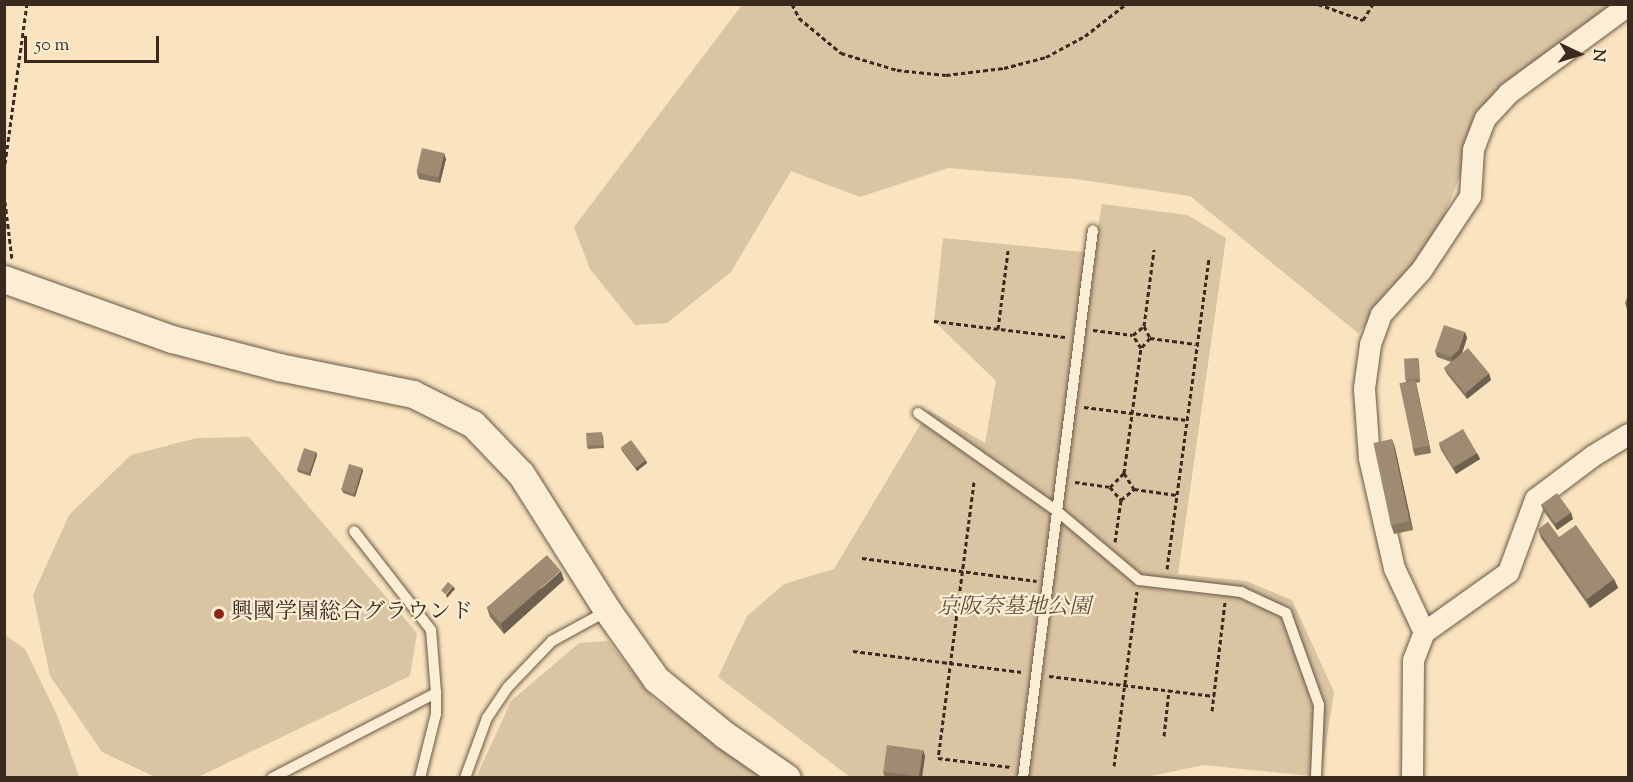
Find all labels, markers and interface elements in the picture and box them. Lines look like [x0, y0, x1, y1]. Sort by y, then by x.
scale bar [27, 24, 162, 62]
north arrow [1549, 24, 1609, 84]
text: 50 m [35, 33, 69, 59]
text: N [1586, 48, 1609, 62]
park label: 京阪奈墓地公園 [937, 596, 1091, 622]
place label: 興國学園総合グラウンド [231, 601, 473, 627]
marker: 興國学園総合グラウンド [212, 607, 226, 621]

